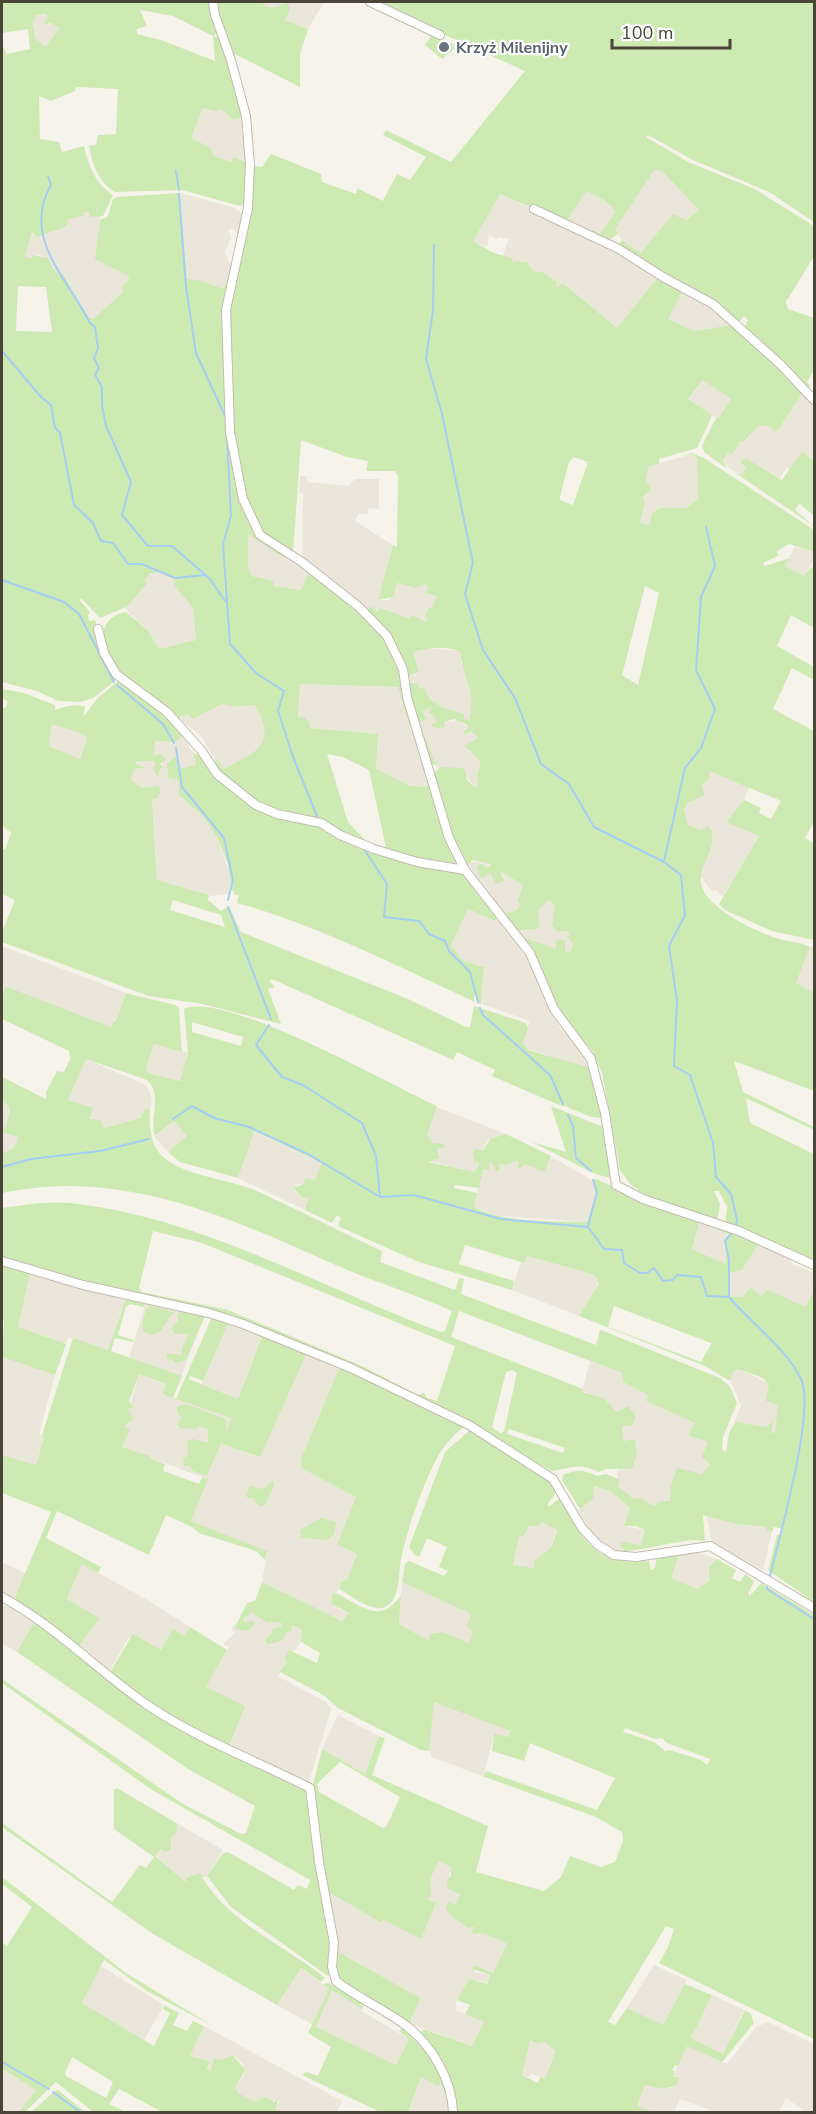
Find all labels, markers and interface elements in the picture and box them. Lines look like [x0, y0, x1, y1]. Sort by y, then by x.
scale bar [612, 12, 730, 50]
text: 100 m [621, 21, 673, 45]
place label: Krzyż Milenijny [456, 37, 568, 59]
marker: Krzyż Milenijny [437, 40, 451, 54]

